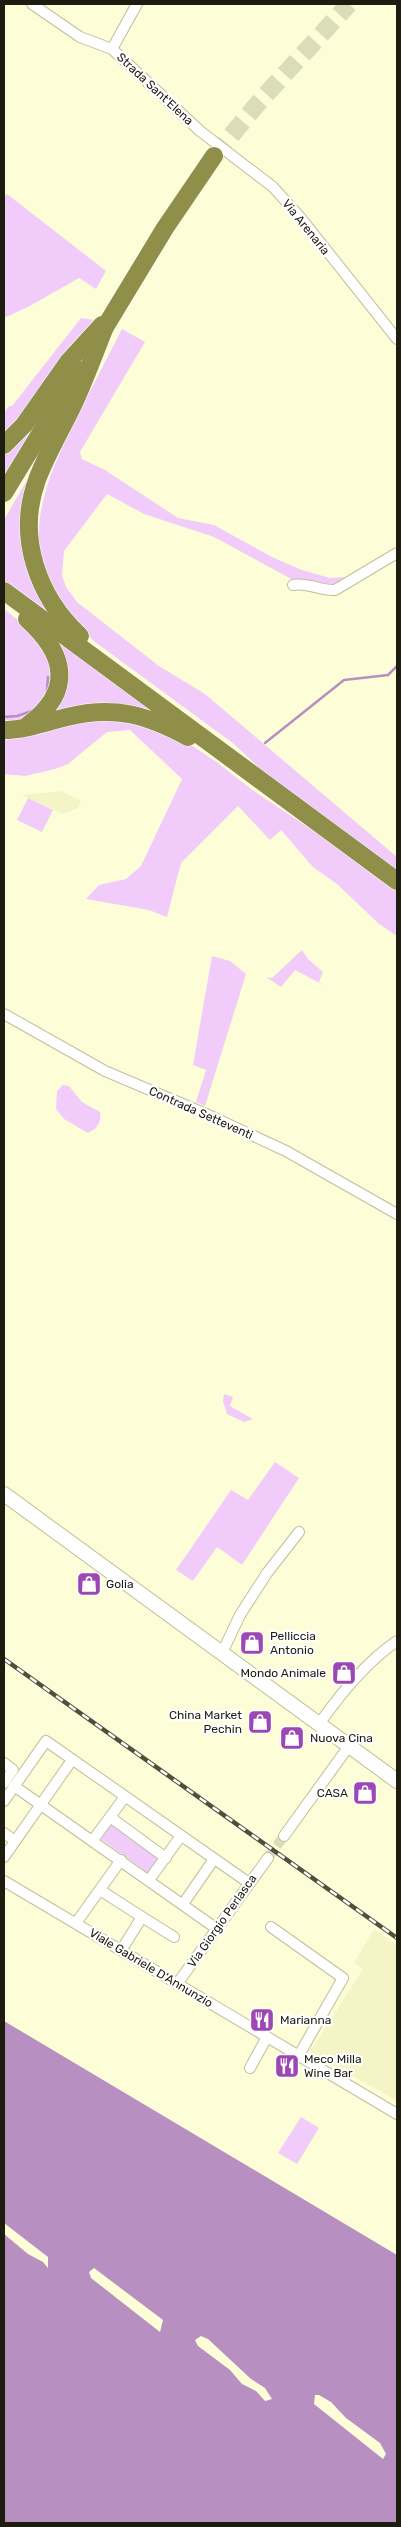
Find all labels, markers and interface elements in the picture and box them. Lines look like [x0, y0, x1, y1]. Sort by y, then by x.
street label: Strada Sant'Elena [114, 50, 196, 128]
street label: Via Arenaria [279, 196, 333, 258]
street label: Contrada Setteventi [147, 1084, 255, 1142]
shop icon: Golia [76, 1571, 102, 1597]
place label: Golia [106, 1577, 134, 1591]
place label: Pelliccia Antonio [270, 1629, 316, 1657]
shop icon: Pelliccia Antonio [239, 1630, 265, 1656]
shop icon: Mondo Animale [331, 1660, 357, 1686]
place label: Mondo Animale [241, 1666, 326, 1680]
place label: China Market Pechin [169, 1708, 242, 1736]
shop icon: China Market Pechin [247, 1709, 273, 1735]
shop icon: Nuova Cina [279, 1725, 305, 1751]
place label: Nuova Cina [310, 1731, 373, 1745]
shop icon: CASA [352, 1780, 378, 1806]
place label: CASA [317, 1786, 348, 1800]
street label: Via Giorgio Perlasca [185, 1872, 259, 1970]
street label: Viale Gabriele D'Annunzio [87, 1926, 215, 2011]
restaurant icon: Marianna [249, 2007, 275, 2033]
place label: Marianna [280, 2013, 331, 2027]
place label: Meco Milla Wine Bar [304, 2052, 362, 2080]
restaurant icon: Meco Milla Wine Bar [274, 2053, 300, 2079]

